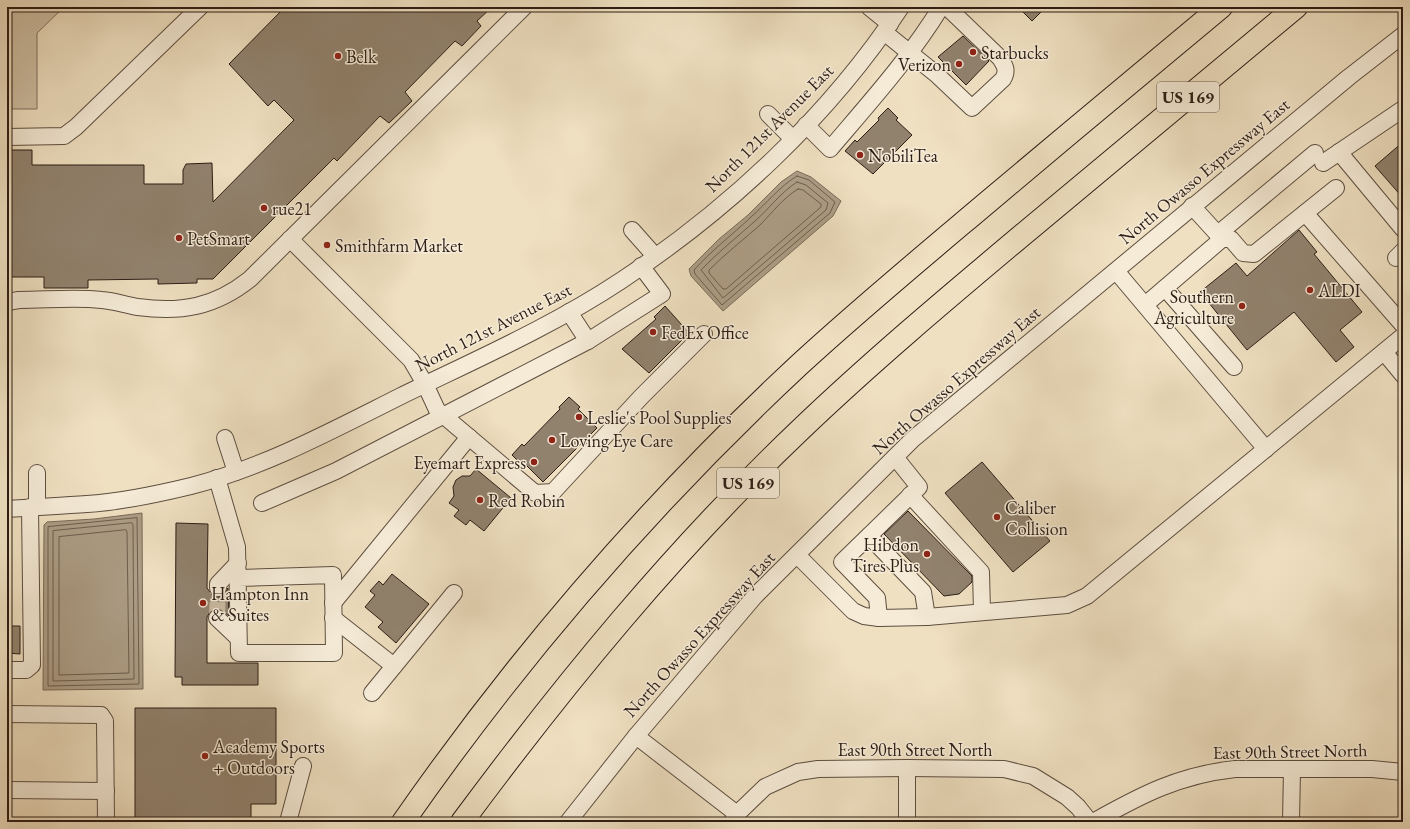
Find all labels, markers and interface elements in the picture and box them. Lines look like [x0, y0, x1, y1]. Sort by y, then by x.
place label: Starbucks [981, 41, 1049, 64]
place label: Belk [346, 45, 377, 68]
marker: Starbucks [968, 47, 978, 57]
marker: Belk [333, 51, 343, 61]
place label: Verizon [898, 53, 951, 76]
street label: North 121st Avenue East [700, 59, 838, 197]
marker: Verizon [954, 59, 964, 69]
road number: US 169 [1157, 82, 1219, 112]
street label: North Owasso Expressway East [1114, 93, 1294, 249]
place label: NobiliTea [868, 144, 939, 167]
marker: NobiliTea [855, 150, 865, 160]
place label: rue21 [272, 197, 312, 220]
marker: rue21 [259, 203, 269, 213]
place label: PetSmart [187, 227, 250, 250]
marker: PetSmart [174, 233, 184, 243]
place label: Smithfarm Market [335, 234, 463, 257]
marker: Smithfarm Market [322, 240, 332, 250]
street label: North 121st Avenue East [411, 277, 575, 376]
place label: ALDI [1317, 279, 1361, 302]
place label: Southern Agriculture [1153, 285, 1234, 329]
marker: ALDI [1305, 285, 1315, 295]
street label: North Owasso Expressway East [867, 300, 1045, 459]
marker: Southern Agriculture [1237, 301, 1247, 311]
place label: FedEx Office [661, 321, 749, 344]
marker: FedEx Office [648, 327, 658, 337]
place label: Leslie's Pool Supplies [587, 406, 732, 429]
marker: Leslie's Pool Supplies [574, 412, 584, 422]
place label: Loving Eye Care [560, 429, 673, 452]
marker: Loving Eye Care [547, 435, 557, 445]
place label: Eyemart Express [414, 451, 526, 474]
marker: Eyemart Express [529, 457, 539, 467]
road number: US 169 [717, 468, 779, 498]
place label: Red Robin [488, 489, 566, 512]
marker: Red Robin [475, 495, 485, 505]
place label: Caliber Collision [1005, 496, 1069, 540]
marker: Caliber Collision [992, 512, 1002, 522]
place label: Hibdon Tires Plus [851, 533, 919, 577]
street label: North Owasso Expressway East [618, 546, 780, 722]
marker: Hibdon Tires Plus [922, 549, 932, 559]
place label: Hampton Inn & Suites [211, 582, 309, 626]
marker: Hampton Inn & Suites [198, 598, 208, 608]
place label: Academy Sports + Outdoors [212, 735, 325, 779]
street label: East 90th Street North [838, 738, 993, 761]
street label: East 90th Street North [1212, 738, 1368, 764]
marker: Academy Sports + Outdoors [200, 751, 210, 761]

